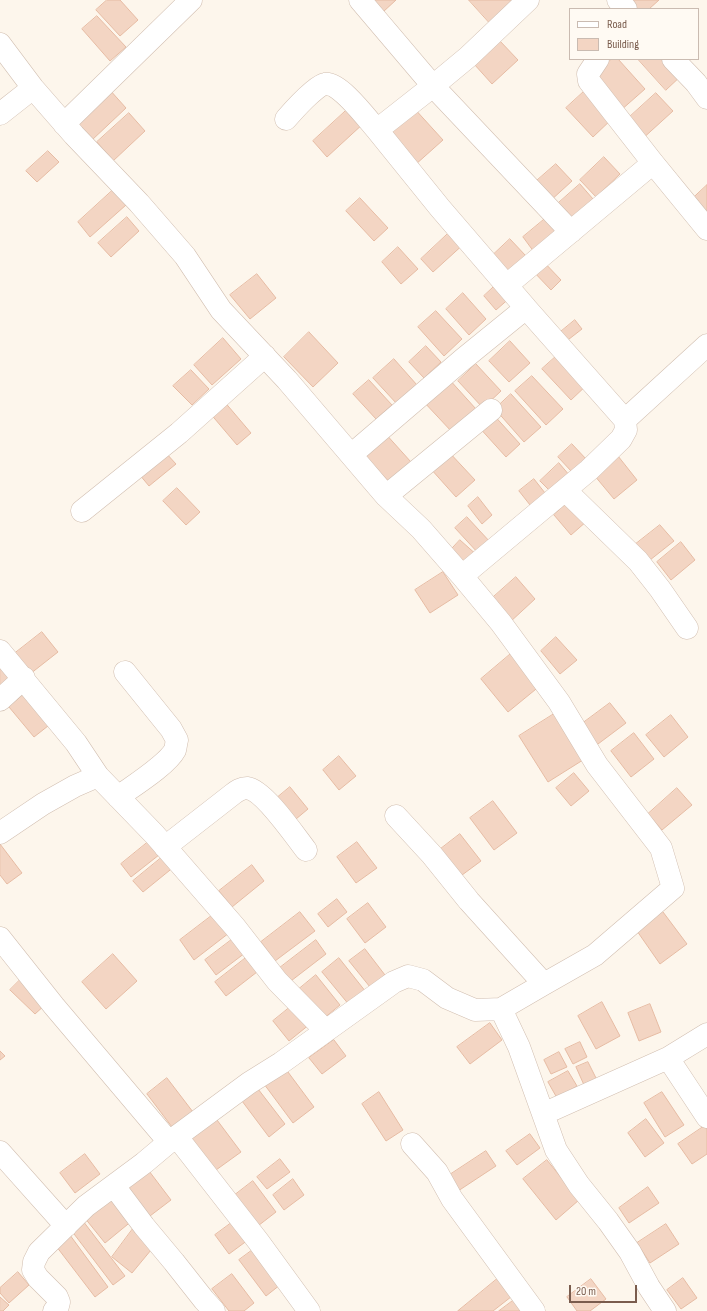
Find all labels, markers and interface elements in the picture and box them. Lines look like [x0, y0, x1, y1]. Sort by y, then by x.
legend [569, 8, 699, 60]
text: Road [607, 17, 627, 32]
text: Building [607, 37, 639, 52]
scale bar [571, 1277, 639, 1303]
text: 20 m [576, 1284, 596, 1299]

